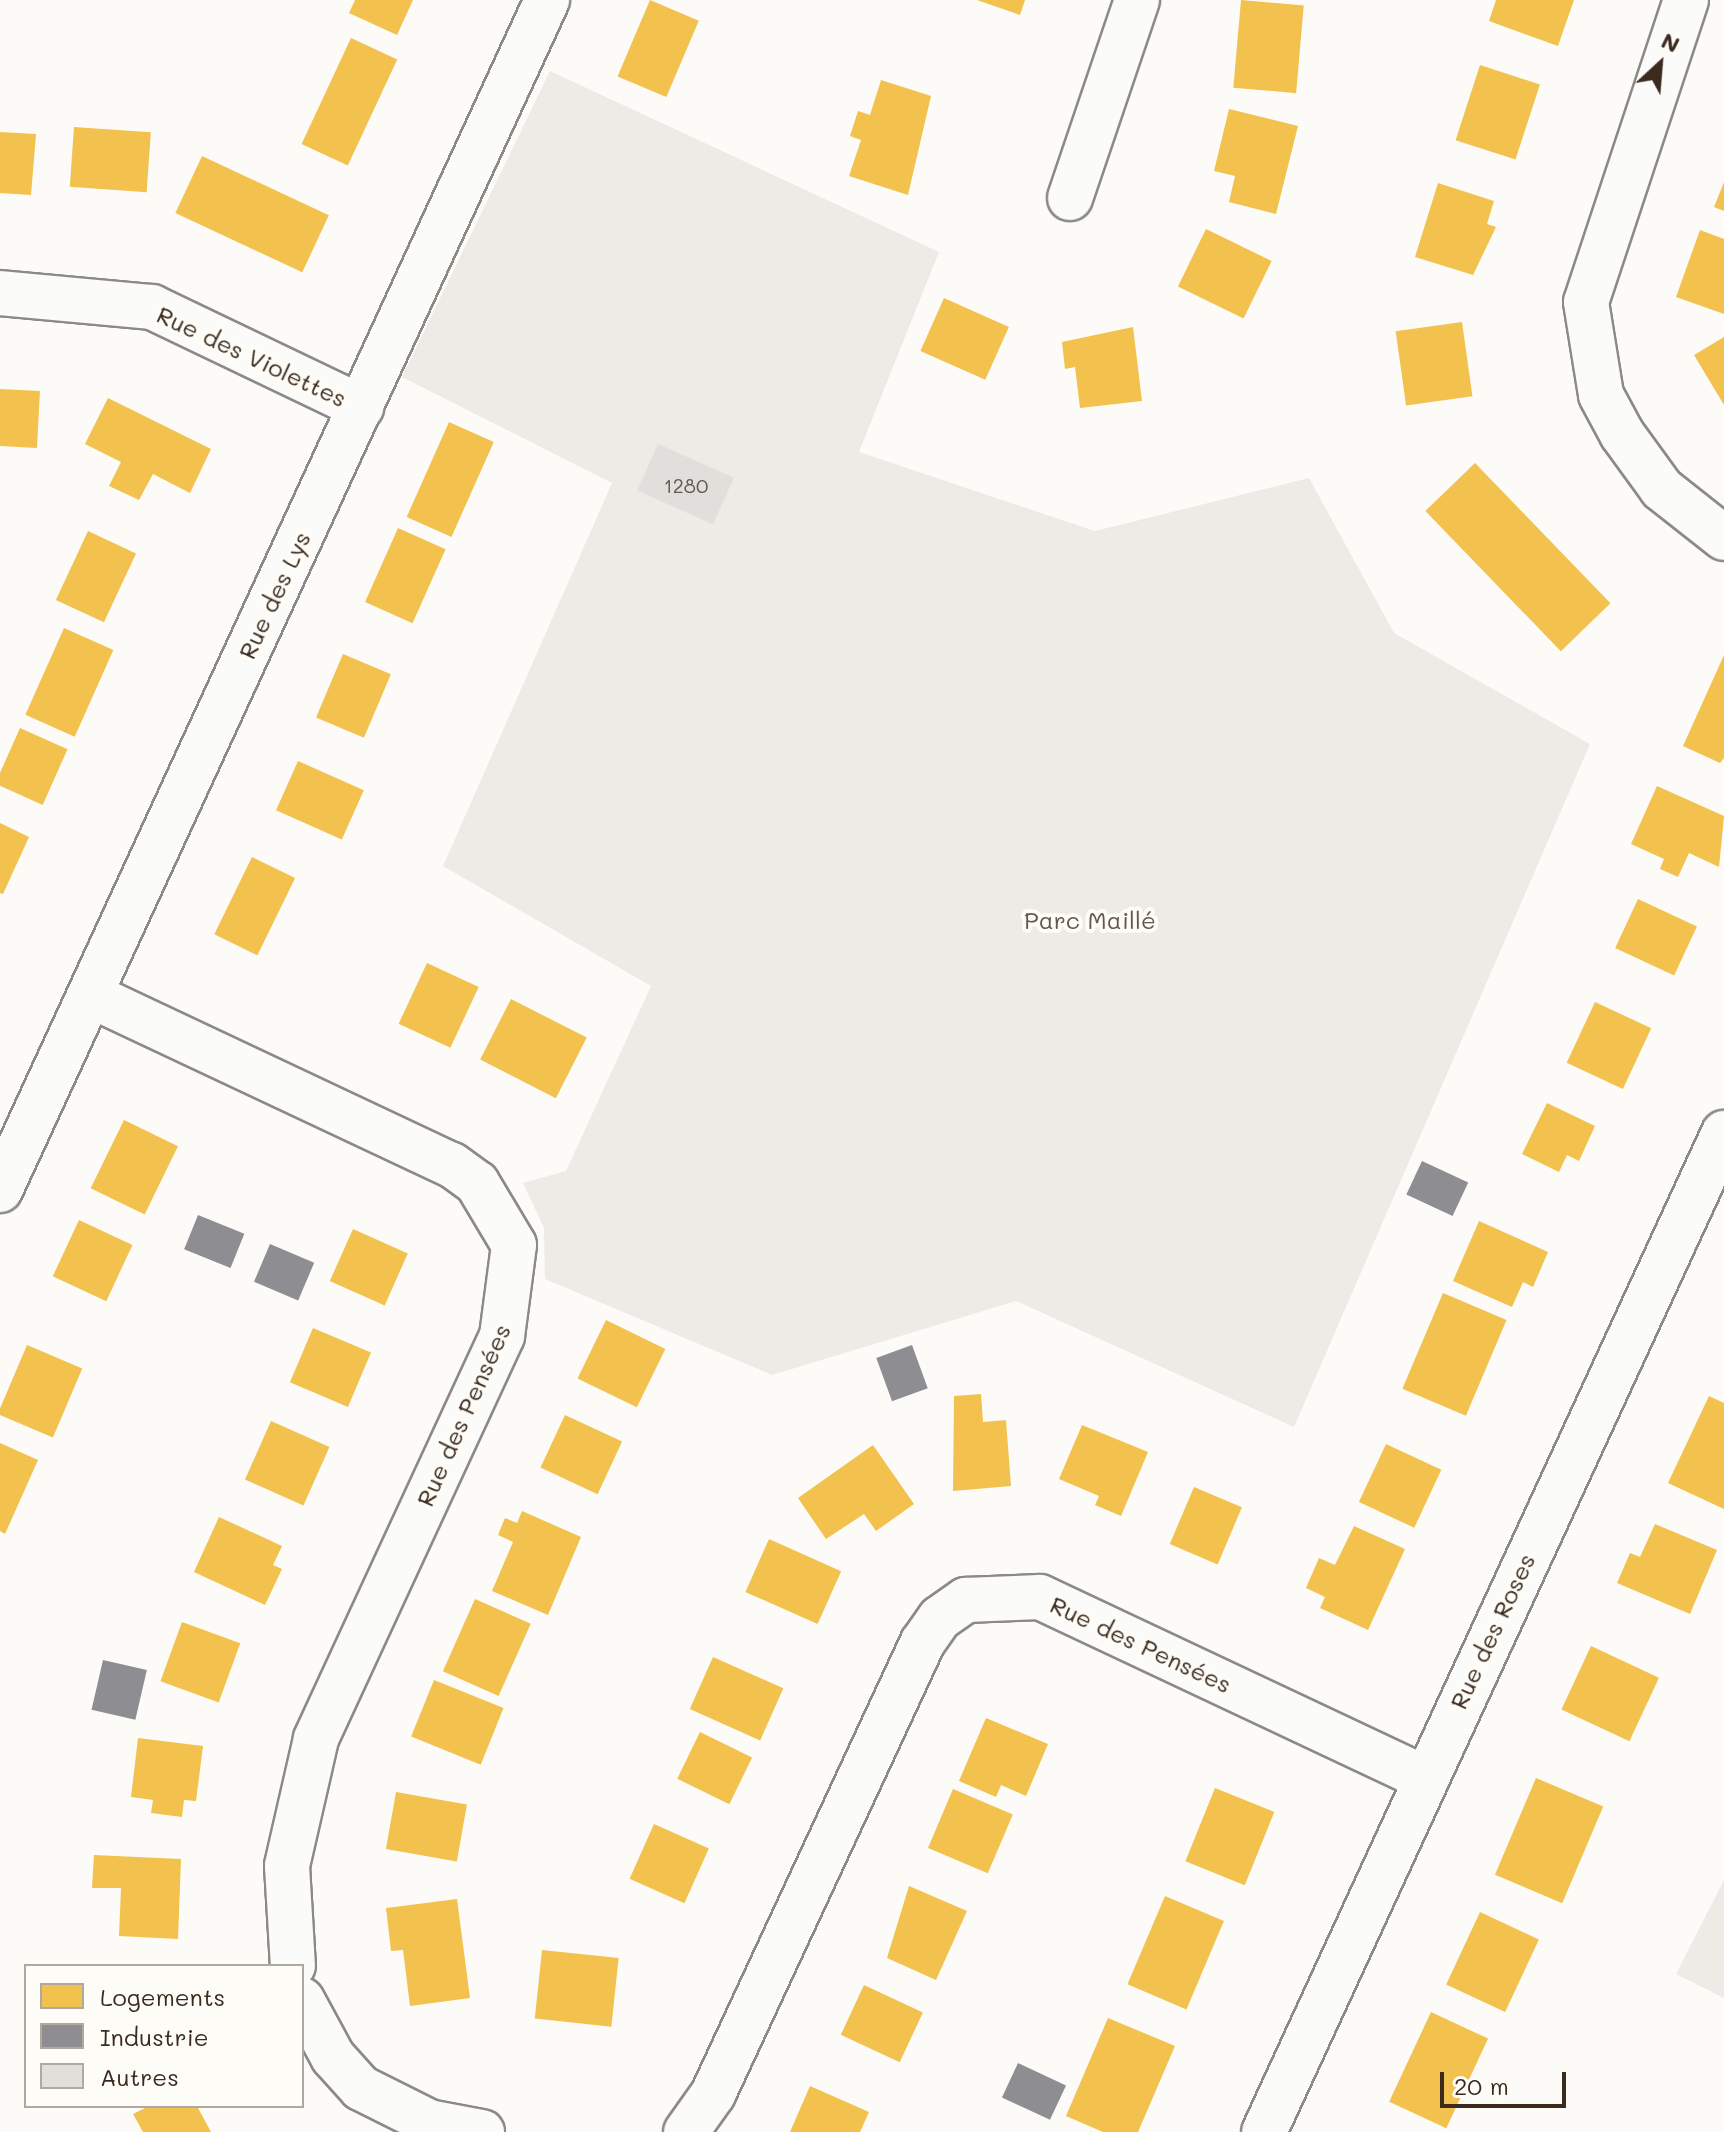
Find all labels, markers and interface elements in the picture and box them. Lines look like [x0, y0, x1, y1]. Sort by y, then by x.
north arrow [1620, 24, 1700, 104]
text: N [1657, 25, 1685, 59]
street label: Rue des Violettes [153, 299, 351, 413]
house number: 1280 [664, 473, 708, 497]
street label: Rue des Lys [232, 527, 316, 663]
park label: Parc Maillé [1024, 906, 1156, 934]
street label: Rue des Pensées [410, 1319, 516, 1511]
street label: Rue des Roses [1443, 1549, 1541, 1713]
street label: Rue des Pensées [1046, 1589, 1236, 1699]
legend [24, 1964, 304, 2108]
text: Logements [100, 1981, 225, 2012]
text: Industrie [100, 2021, 209, 2052]
scale bar [1444, 2056, 1570, 2106]
text: Autres [100, 2061, 179, 2092]
text: 20 m [1454, 2070, 1509, 2101]

